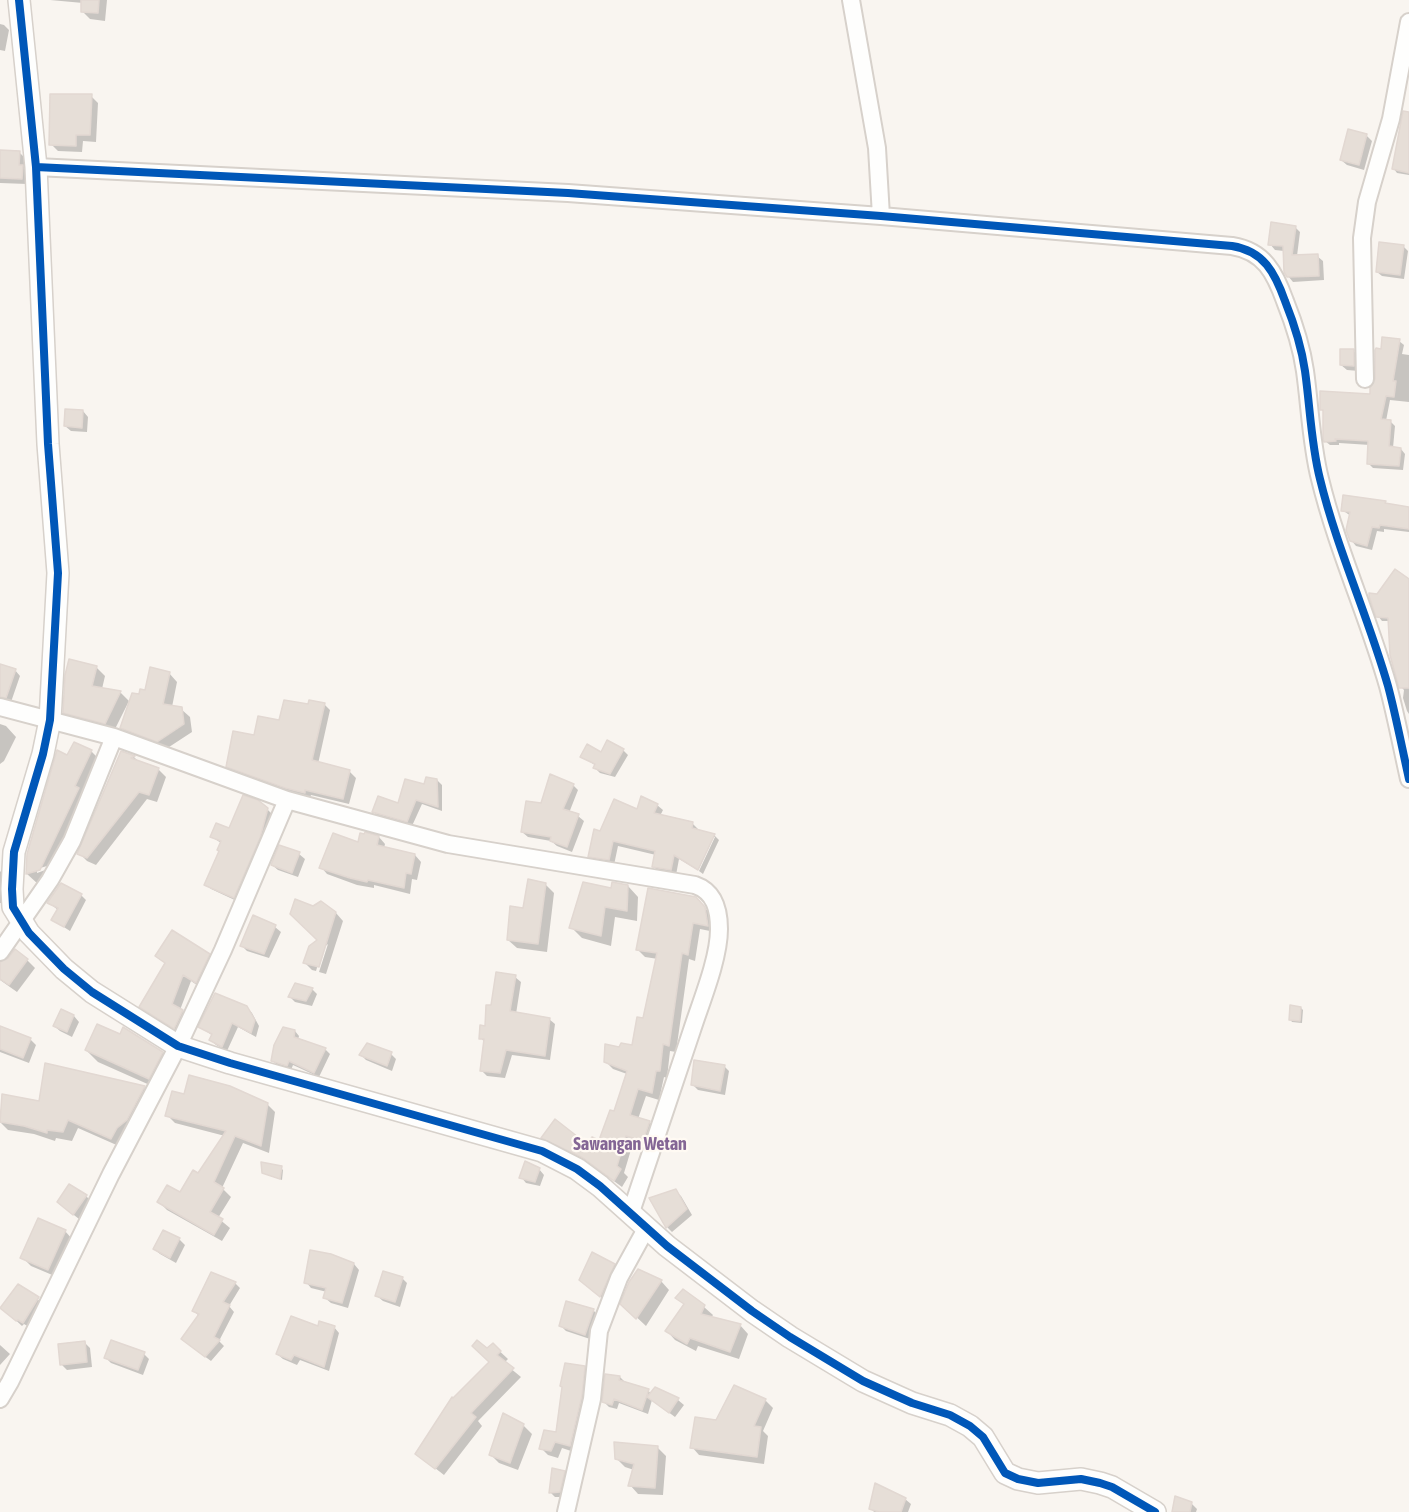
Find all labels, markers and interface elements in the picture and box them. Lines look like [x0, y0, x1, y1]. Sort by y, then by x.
district label: Sawangan Wetan [573, 1133, 687, 1155]

